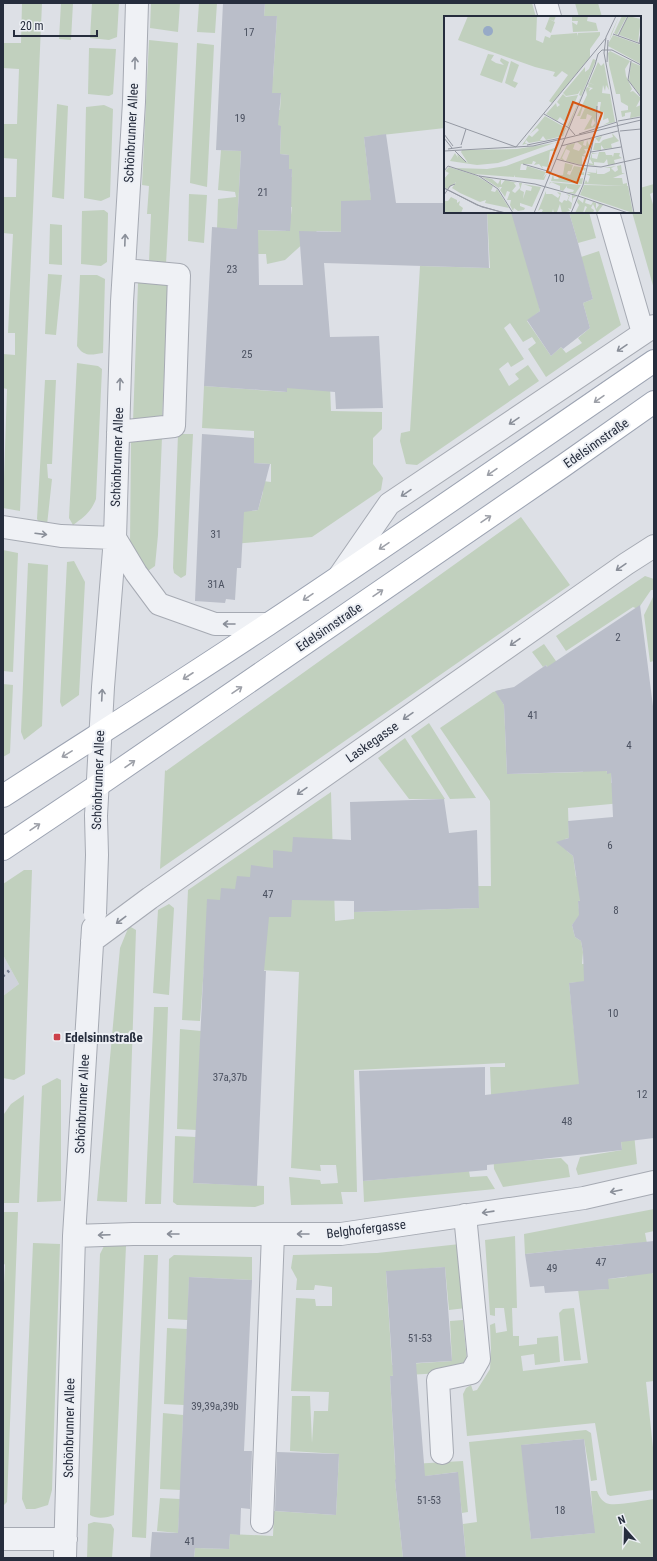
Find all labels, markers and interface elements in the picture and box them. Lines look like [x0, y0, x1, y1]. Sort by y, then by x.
scale bar [14, 12, 97, 38]
inset map [444, 16, 641, 213]
text: 20 m [20, 19, 44, 33]
house number: 17 [244, 26, 254, 39]
one-way arrow [131, 57, 138, 70]
street label: Schönbrunner Allee [121, 83, 141, 183]
house number: 19 [235, 112, 245, 125]
house number: 21 [258, 186, 268, 199]
one-way arrow [122, 234, 129, 247]
house number: 23 [227, 263, 237, 276]
house number: 10 [554, 272, 564, 285]
one-way arrow [617, 344, 628, 352]
house number: 25 [242, 348, 252, 361]
one-way arrow [116, 378, 124, 391]
one-way arrow [594, 395, 605, 403]
street label: Schönbrunner Allee [108, 407, 126, 507]
street label: Edelsinnstraße [561, 415, 631, 471]
one-way arrow [508, 417, 520, 425]
one-way arrow [487, 468, 498, 476]
one-way arrow [401, 489, 412, 497]
one-way arrow [480, 515, 491, 523]
house number: 31 [211, 528, 221, 541]
one-way arrow [34, 530, 47, 538]
one-way arrow [379, 541, 390, 550]
one-way arrow [616, 563, 627, 571]
house number: 31A [207, 578, 225, 591]
one-way arrow [373, 589, 384, 597]
one-way arrow [303, 593, 314, 601]
street label: Edelsinnstraße [293, 600, 365, 654]
one-way arrow [223, 620, 236, 628]
house number: 2 [615, 631, 621, 644]
one-way arrow [509, 638, 520, 646]
one-way arrow [183, 672, 194, 680]
one-way arrow [231, 686, 242, 694]
one-way arrow [98, 689, 106, 702]
house number: 41 [528, 709, 538, 722]
one-way arrow [403, 712, 414, 720]
street label: Laskegasse [343, 718, 401, 766]
street label: Schönbrunner Allee [89, 730, 107, 830]
house number: 4 [626, 739, 632, 752]
one-way arrow [61, 751, 73, 759]
one-way arrow [124, 760, 135, 768]
one-way arrow [297, 787, 308, 795]
one-way arrow [29, 823, 40, 831]
house number: 6 [607, 839, 613, 852]
house number: 47 [263, 888, 273, 901]
house number: 8 [613, 904, 619, 917]
one-way arrow [116, 915, 127, 924]
house number: 10 [608, 1007, 618, 1020]
place label: Edelsinnstraße [65, 1030, 143, 1045]
marker: Edelsinnstraße [52, 1032, 62, 1042]
street label: Schönbrunner Allee [72, 1054, 92, 1154]
house number: 37a,37b [213, 1071, 247, 1084]
house number: 12 [637, 1088, 647, 1101]
house number: 48 [562, 1115, 572, 1128]
one-way arrow [610, 1187, 623, 1195]
one-way arrow [482, 1208, 495, 1216]
street label: Belghofergasse [325, 1217, 407, 1241]
one-way arrow [167, 1230, 180, 1238]
one-way arrow [297, 1230, 310, 1238]
one-way arrow [98, 1232, 111, 1239]
house number: 47 [596, 1256, 606, 1269]
house number: 49 [547, 1262, 557, 1275]
house number: 51-53 [408, 1332, 432, 1345]
street label: Schönbrunner Allee [61, 1378, 77, 1478]
house number: 39,39a,39b [191, 1400, 239, 1413]
house number: 51-53 [417, 1494, 441, 1507]
house number: 18 [555, 1504, 565, 1517]
north arrow [605, 1509, 645, 1549]
text: N [616, 1513, 627, 1527]
house number: 41 [185, 1535, 195, 1548]

